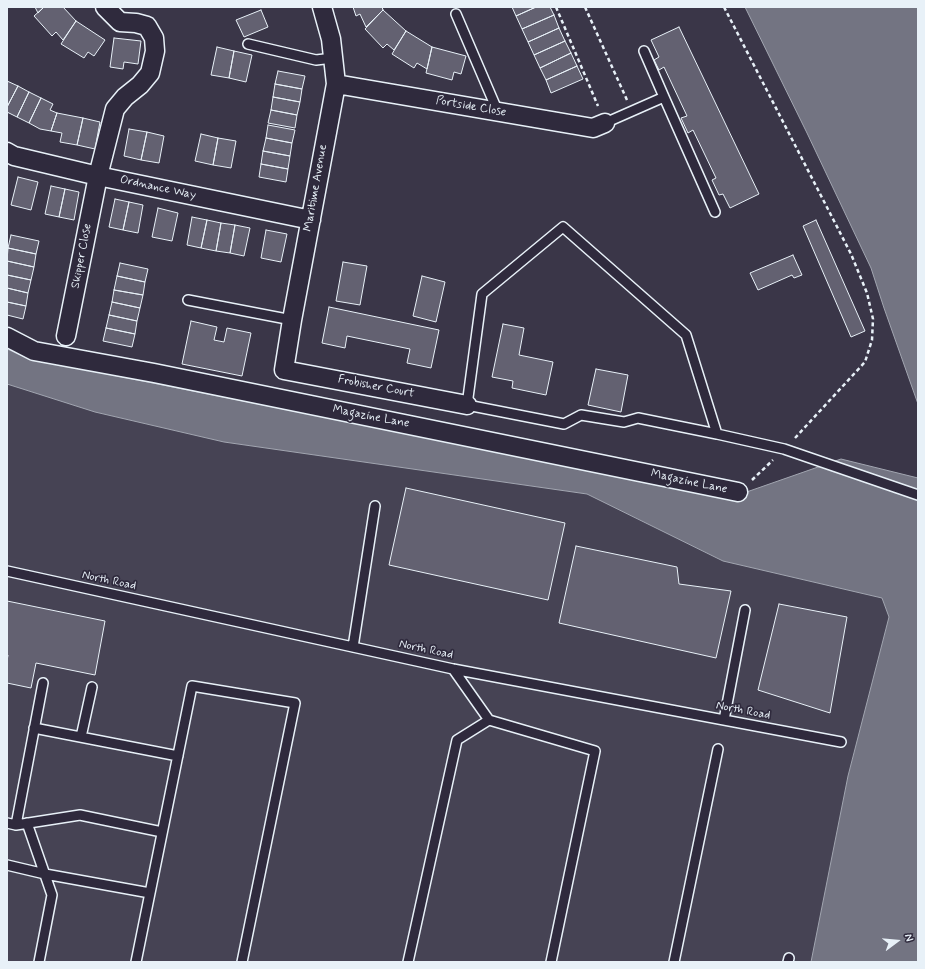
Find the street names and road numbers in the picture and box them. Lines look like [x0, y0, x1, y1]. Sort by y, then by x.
street label: Portside Close [435, 94, 507, 120]
street label: Maritime Avenue [301, 143, 331, 233]
street label: Ordnance Way [119, 173, 197, 203]
street label: Skipper Close [69, 222, 95, 290]
street label: Frobisher Court [337, 373, 415, 401]
street label: Magazine Lane [331, 402, 411, 432]
street label: Magazine Lane [649, 467, 729, 497]
street label: North Road [81, 568, 137, 594]
street label: North Road [398, 637, 454, 663]
street label: North Road [715, 699, 771, 723]

